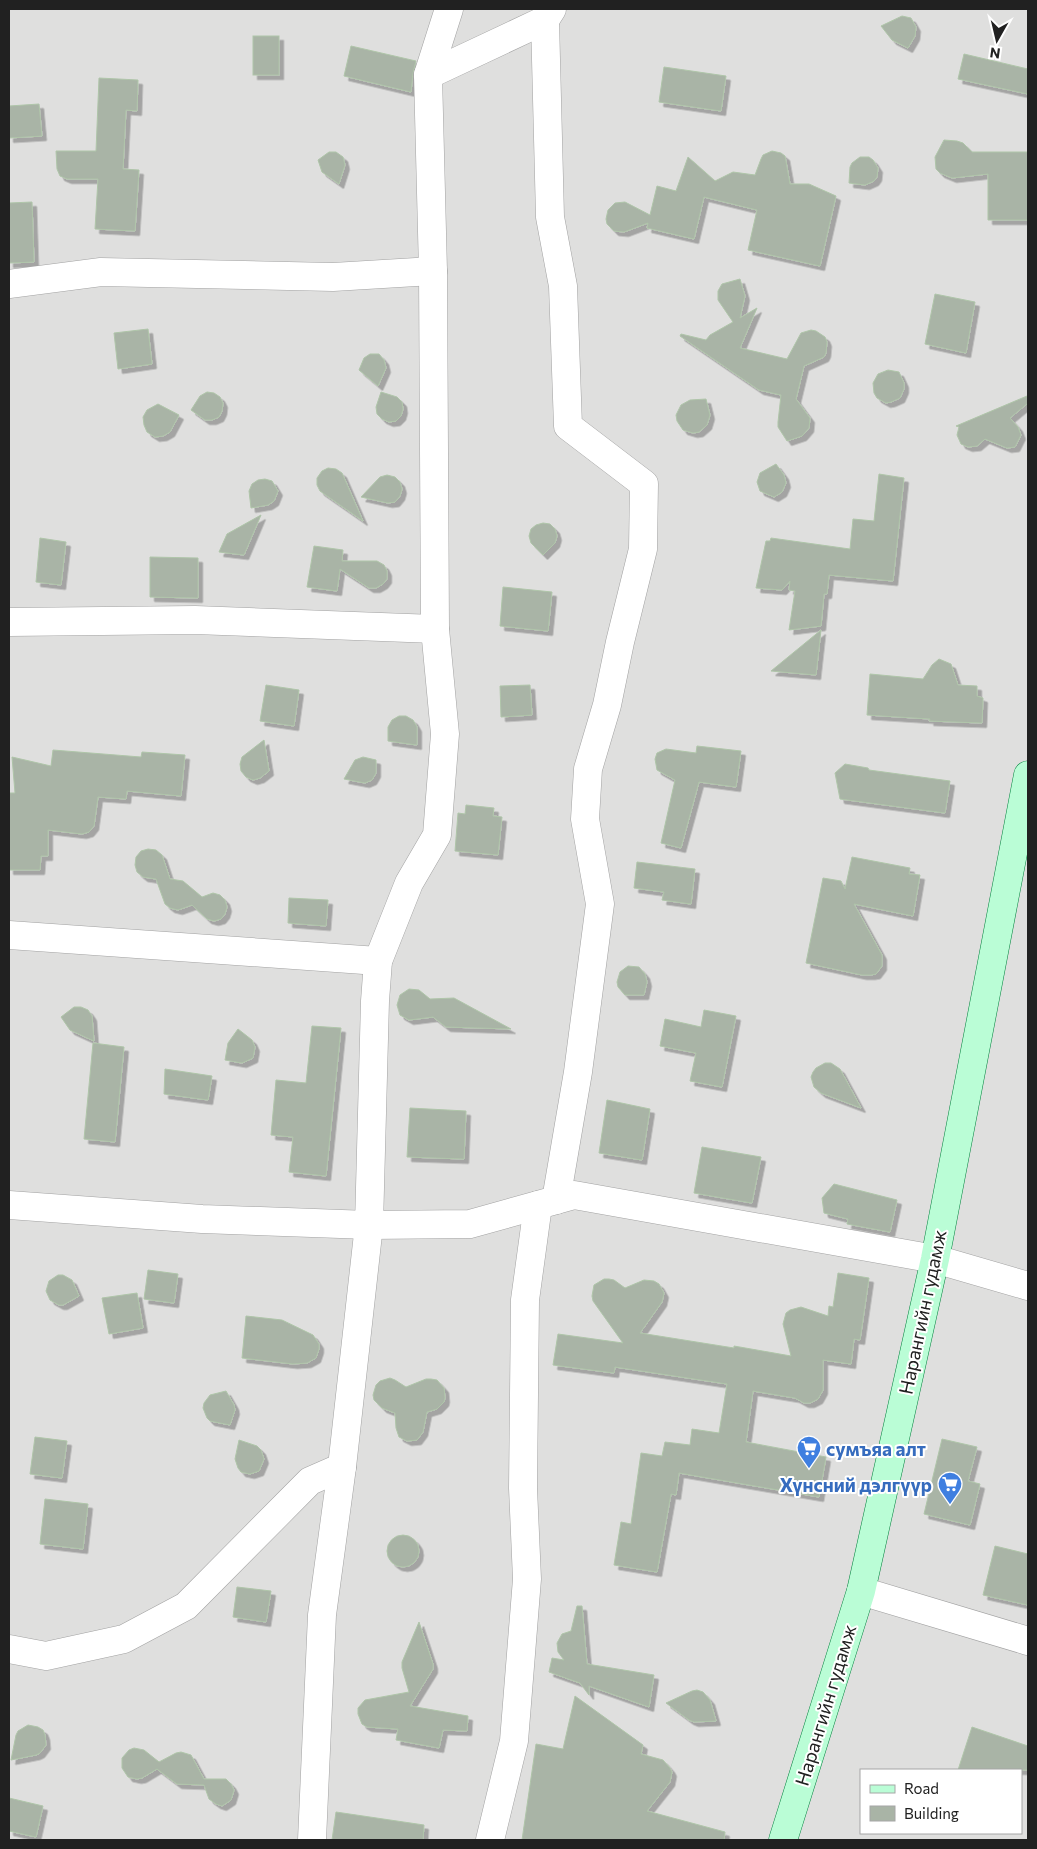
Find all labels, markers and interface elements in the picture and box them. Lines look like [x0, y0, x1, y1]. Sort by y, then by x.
north arrow [972, 15, 1022, 65]
text: N [989, 44, 1002, 63]
street label: Нарангийн гудамж [893, 1228, 951, 1396]
supermarket icon: сумъяа алт [796, 1435, 822, 1469]
place label: сумъяа алт [826, 1437, 926, 1460]
supermarket icon: Хүнсний дэлгүүр [937, 1471, 963, 1505]
place label: Хүнсний дэлгүүр [780, 1473, 932, 1496]
street label: Нарангийн гудамж [790, 1622, 860, 1788]
legend [860, 1769, 1022, 1834]
text: Road [904, 1779, 939, 1797]
text: Building [904, 1804, 959, 1822]

